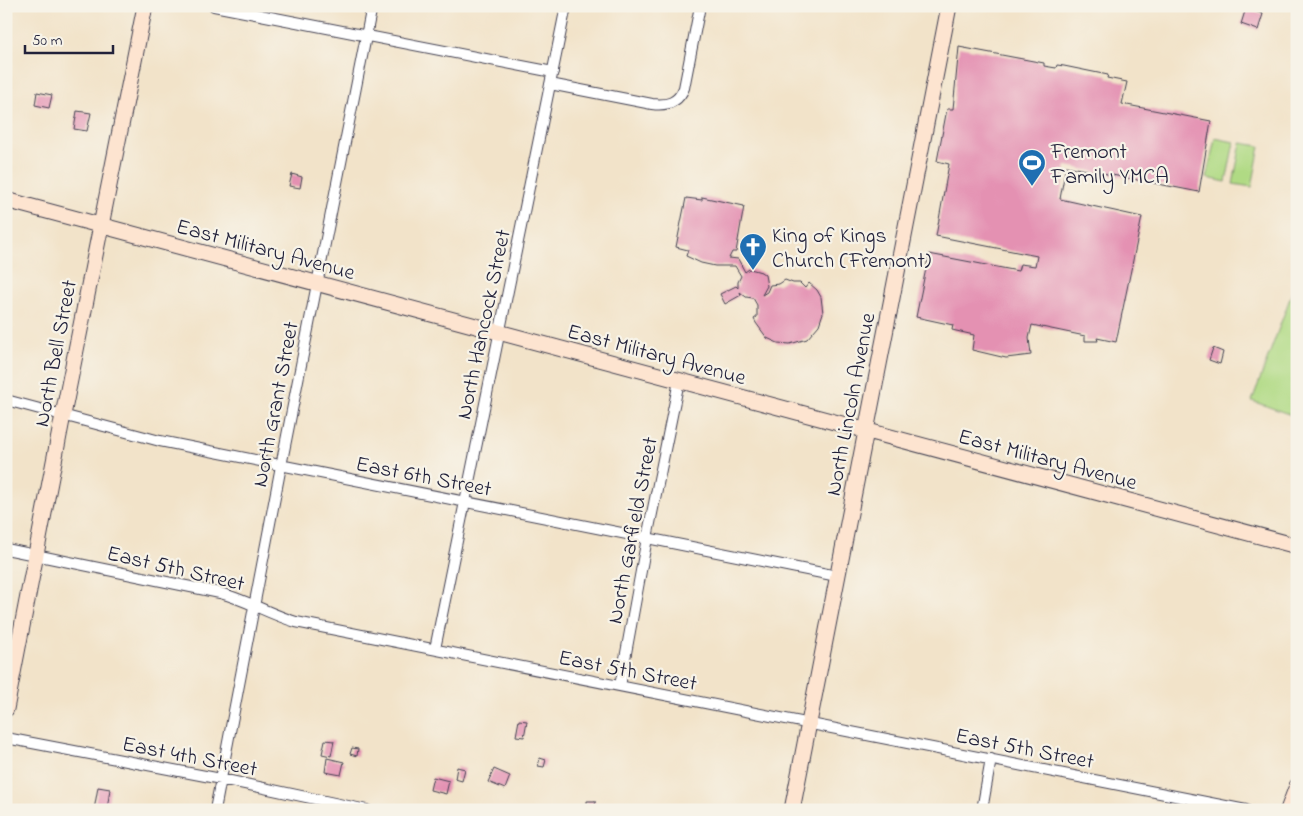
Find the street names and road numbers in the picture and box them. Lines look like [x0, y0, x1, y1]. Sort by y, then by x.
street label: East Military Avenue [172, 212, 358, 291]
street label: North Hancock Street [449, 226, 521, 423]
street label: North Bell Street [27, 277, 87, 430]
street label: North Lincoln Avenue [819, 310, 885, 499]
street label: East Military Avenue [563, 317, 749, 396]
street label: North Grant Street [245, 318, 309, 490]
street label: East Military Avenue [954, 422, 1140, 501]
street label: North Garfield Street [600, 434, 668, 627]
street label: East 6th Street [353, 449, 495, 507]
street label: East 5th Street [103, 539, 248, 601]
street label: East 5th Street [555, 643, 700, 701]
street label: East 5th Street [952, 721, 1097, 779]
street label: East 4th Street [119, 729, 260, 787]

